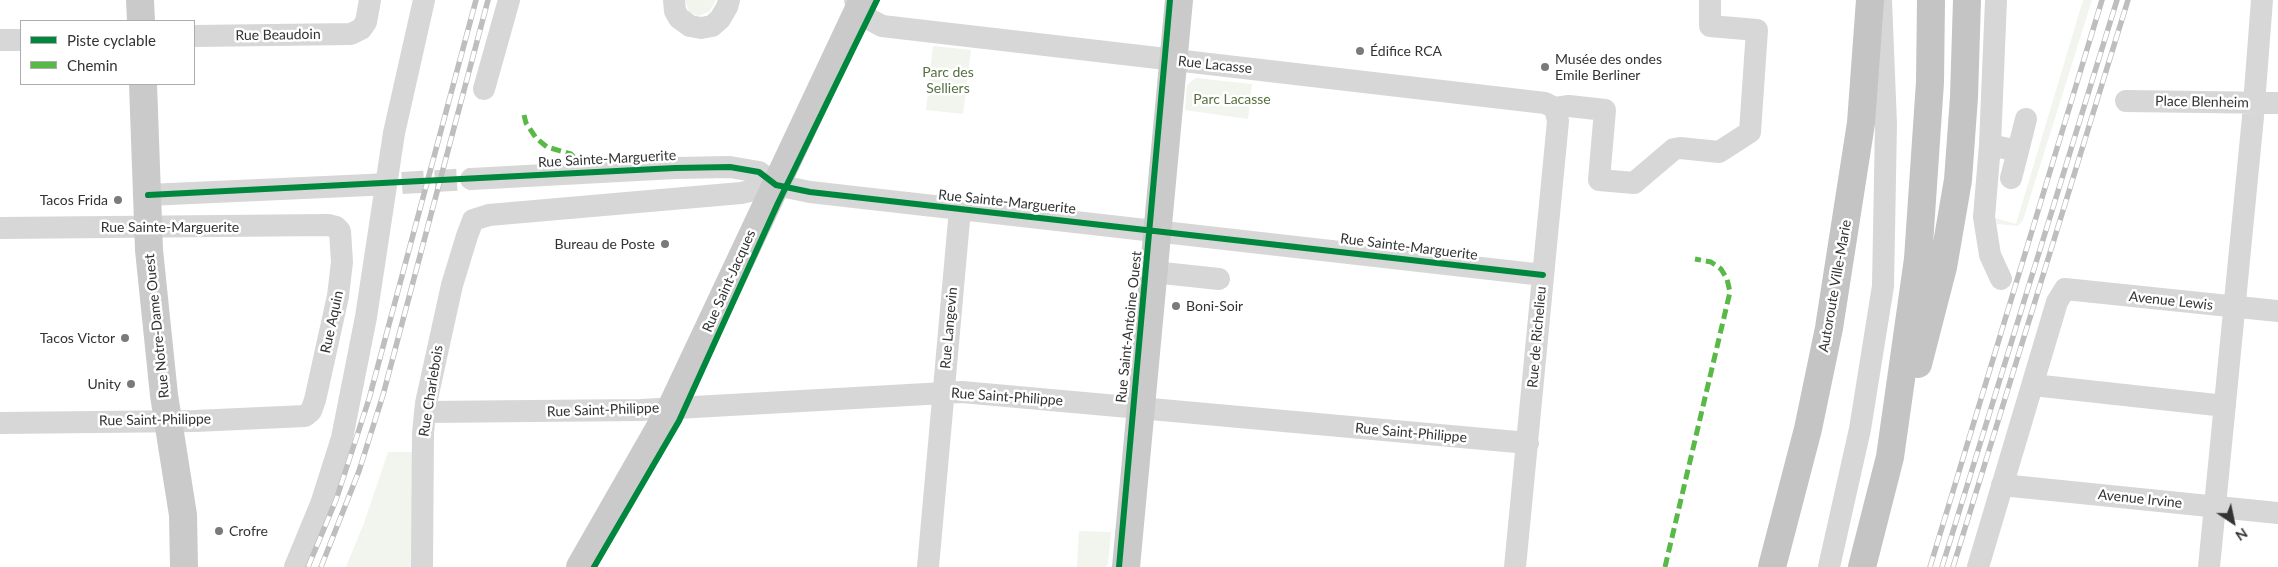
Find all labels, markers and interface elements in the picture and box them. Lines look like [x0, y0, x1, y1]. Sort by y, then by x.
legend [20, 20, 195, 85]
street label: Rue Beaudoin [235, 26, 321, 44]
text: Piste cyclable [67, 31, 156, 49]
place label: Édifice RCA [1370, 43, 1442, 59]
marker: Édifice RCA [1354, 45, 1366, 57]
place label: Musée des ondes Emile Berliner [1555, 51, 1662, 84]
street label: Rue Lacasse [1177, 53, 1253, 77]
text: Chemin [67, 56, 118, 74]
marker: Musée des ondes Emile Berliner [1539, 61, 1551, 73]
park label: Parc des Selliers [922, 64, 974, 96]
park label: Parc Lacasse [1193, 91, 1271, 107]
street label: Place Blenheim [2155, 93, 2249, 111]
street label: Rue Sainte-Marguerite [537, 147, 677, 171]
street label: Rue Sainte-Marguerite [937, 186, 1077, 218]
place label: Tacos Frida [40, 192, 108, 208]
marker: Tacos Frida [112, 194, 124, 206]
street label: Autoroute Ville-Marie [1815, 218, 1855, 354]
street label: Rue Sainte-Marguerite [101, 219, 239, 235]
street label: Rue Saint-Jacques [699, 227, 759, 335]
street label: Rue Sainte-Marguerite [1339, 230, 1479, 264]
place label: Bureau de Poste [555, 236, 655, 252]
marker: Bureau de Poste [659, 238, 671, 250]
street label: Rue Saint-Antoine Ouest [1113, 250, 1145, 404]
street label: Rue Notre-Dame Ouest [141, 253, 173, 399]
street label: Rue Langevin [937, 286, 961, 370]
street label: Rue de Richelieu [1524, 286, 1550, 388]
street label: Avenue Lewis [2128, 288, 2214, 314]
street label: Rue Aquin [317, 289, 347, 355]
place label: Boni-Soir [1186, 298, 1243, 314]
marker: Boni-Soir [1170, 300, 1182, 312]
place label: Tacos Victor [40, 330, 115, 346]
marker: Tacos Victor [119, 332, 131, 344]
street label: Rue Charlebois [415, 344, 447, 438]
place label: Unity [88, 376, 121, 392]
marker: Unity [125, 378, 137, 390]
street label: Rue Saint-Philippe [950, 385, 1064, 409]
street label: Rue Saint-Philippe [547, 400, 659, 420]
street label: Rue Saint-Philippe [99, 411, 211, 429]
street label: Rue Saint-Philippe [1354, 420, 1468, 446]
street label: Avenue Irvine [2097, 486, 2183, 512]
north arrow [2208, 497, 2258, 547]
place label: Crofre [229, 523, 268, 539]
marker: Crofre [213, 525, 225, 537]
text: N [2232, 525, 2251, 545]

